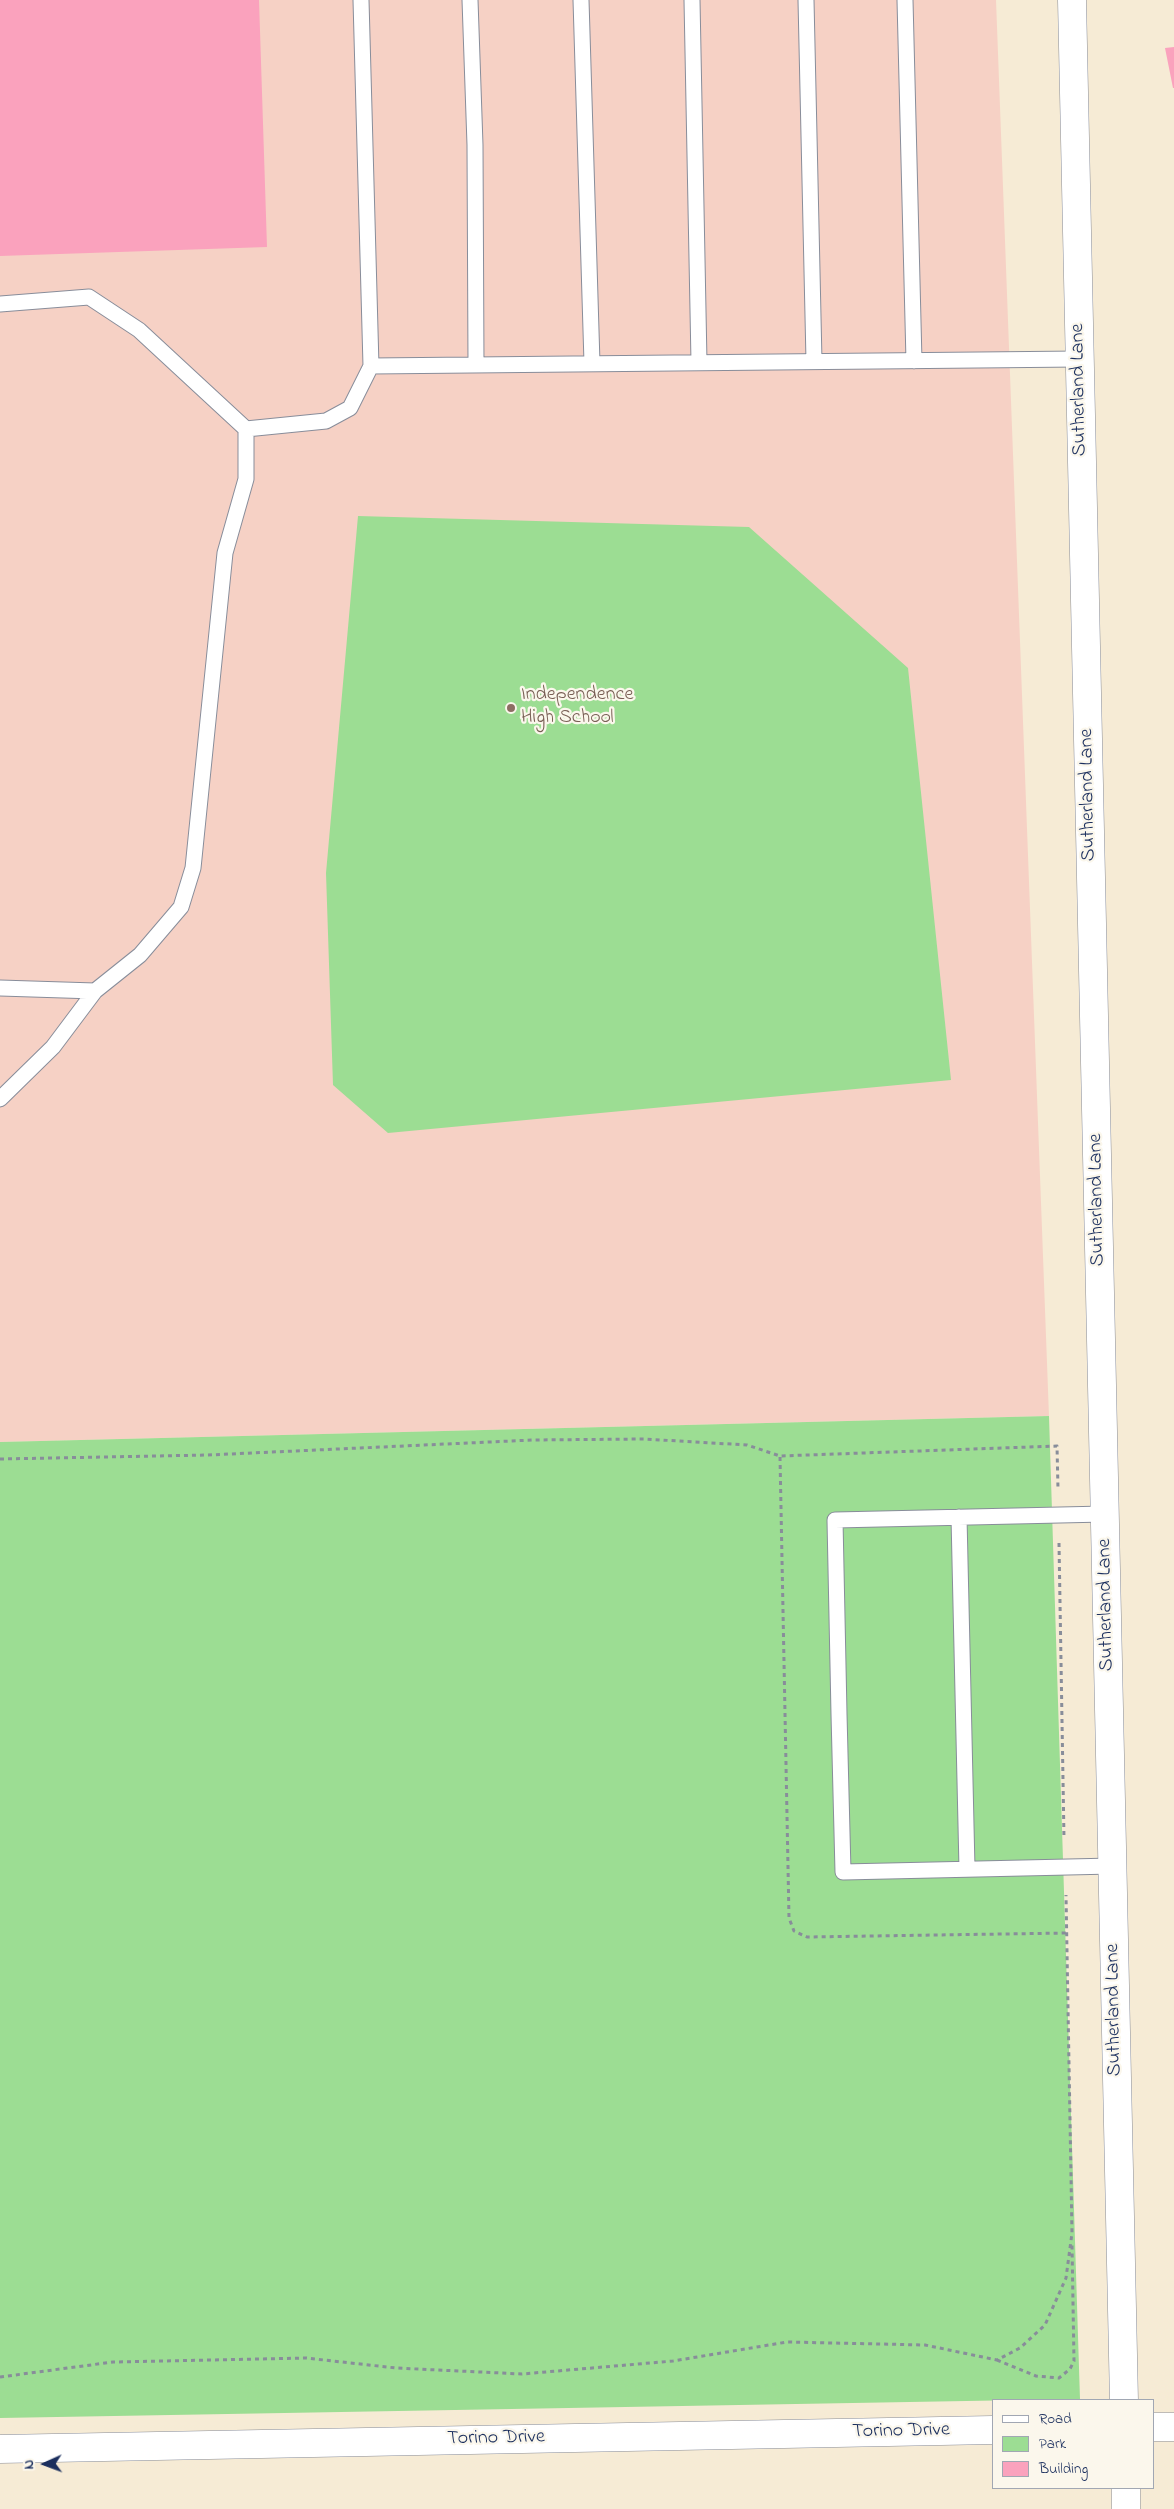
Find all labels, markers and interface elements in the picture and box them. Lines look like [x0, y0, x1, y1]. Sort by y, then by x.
street label: Sutherland Lane [1067, 323, 1093, 457]
place label: Independence High School [521, 684, 633, 731]
marker: Independence High School [505, 702, 517, 714]
street label: Sutherland Lane [1076, 728, 1102, 862]
street label: Sutherland Lane [1085, 1133, 1111, 1267]
street label: Sutherland Lane [1094, 1538, 1120, 1672]
street label: Sutherland Lane [1102, 1943, 1128, 2077]
legend [992, 2399, 1154, 2489]
text: Road [1039, 2408, 1072, 2430]
street label: Torino Drive [852, 2419, 950, 2445]
street label: Torino Drive [447, 2426, 545, 2452]
text: Park [1039, 2433, 1066, 2455]
north arrow [20, 2439, 70, 2489]
text: Building [1039, 2458, 1088, 2480]
text: N [19, 2459, 40, 2470]

